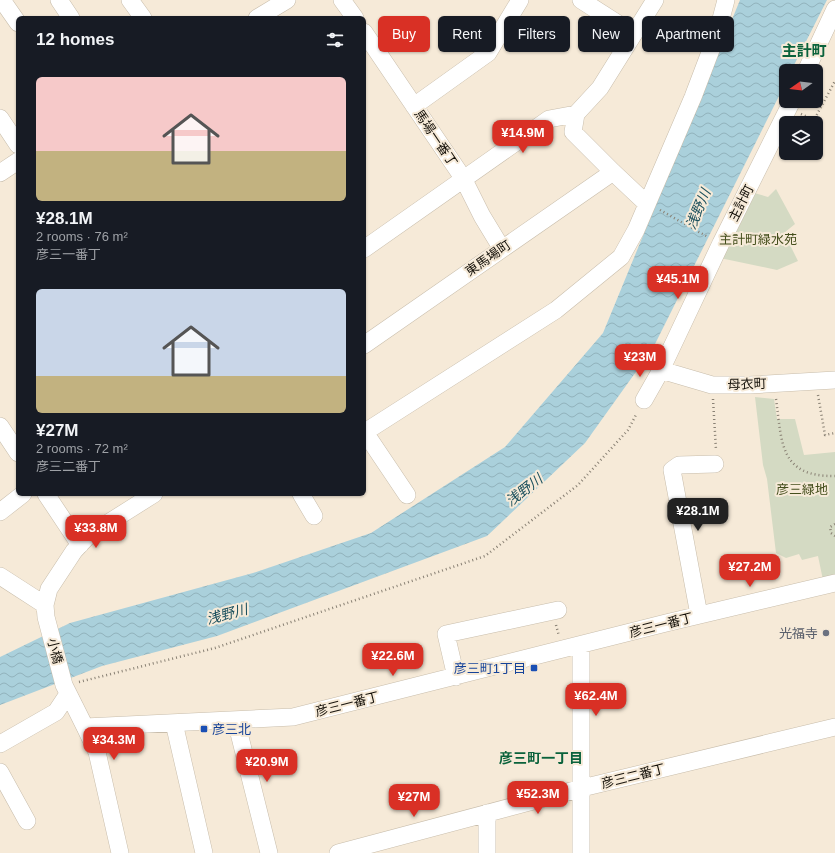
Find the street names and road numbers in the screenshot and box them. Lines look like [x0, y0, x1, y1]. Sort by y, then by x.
street label: 馬場一番丁 [412, 107, 460, 169]
street label: 主計町 [725, 182, 757, 224]
street label: 東馬場町 [462, 237, 514, 279]
street label: 母衣町 [727, 376, 767, 392]
street label: 彦三一番丁 [628, 610, 694, 640]
street label: 小橋 [45, 637, 65, 665]
street label: 彦三一番丁 [314, 689, 380, 719]
street label: 彦三二番丁 [600, 761, 666, 791]

